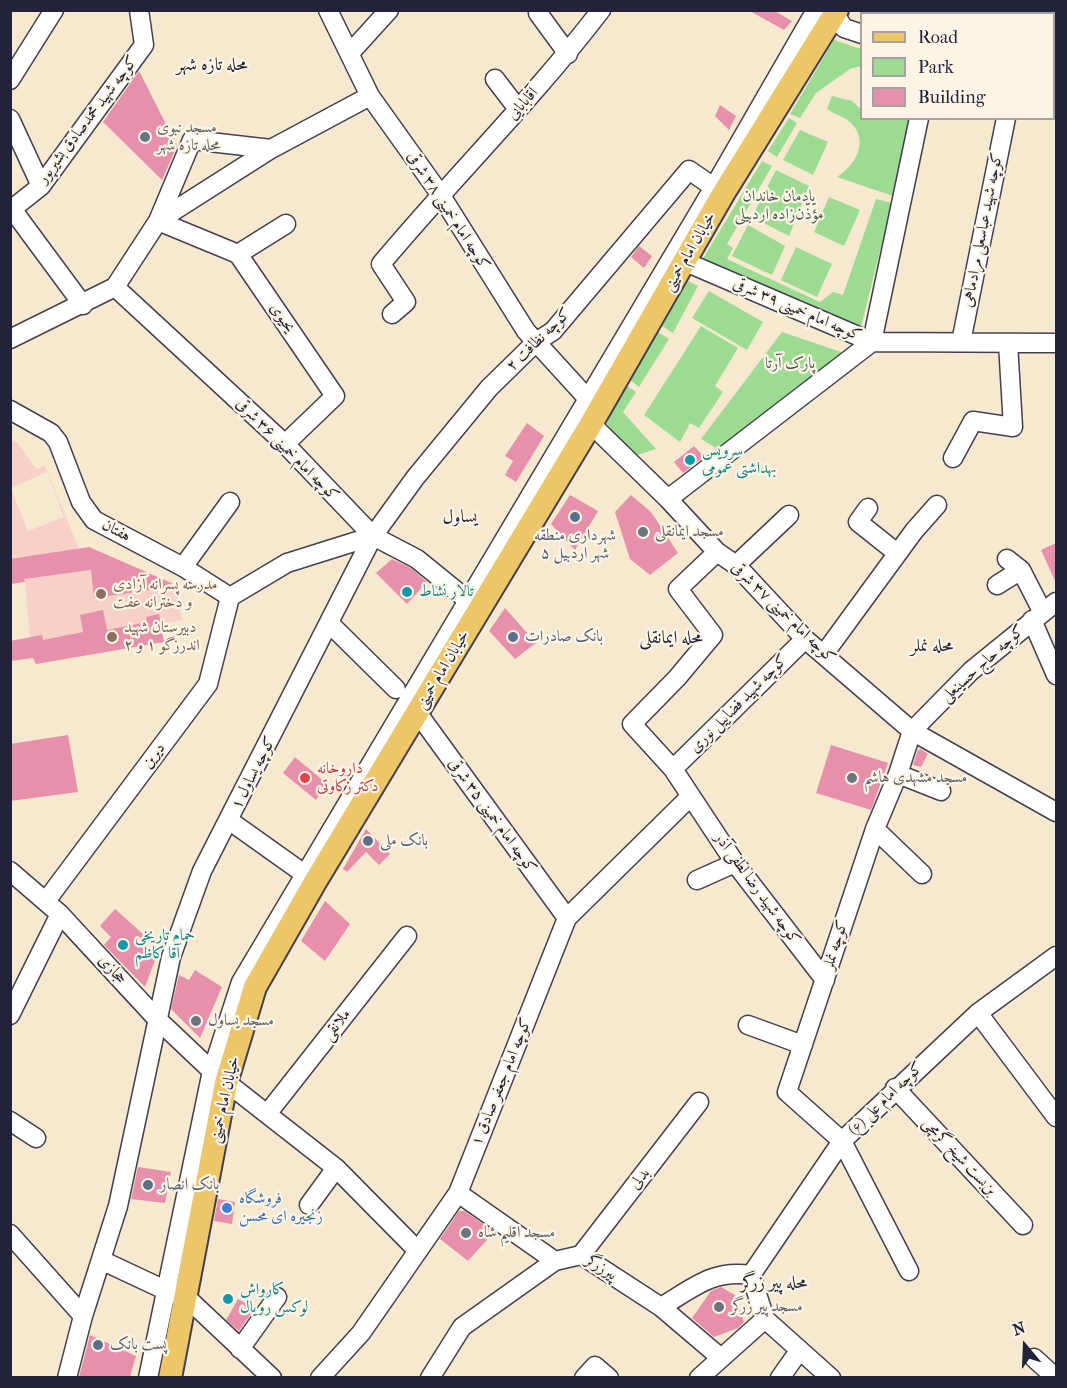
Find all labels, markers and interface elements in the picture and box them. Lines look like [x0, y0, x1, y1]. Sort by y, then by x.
legend [860, 12, 1055, 120]
text: Road [918, 27, 958, 48]
street label: کوچه شهید محمدصادق بشیرپور [34, 52, 142, 188]
district label: محله تازه شهر [176, 55, 248, 77]
text: Park [918, 57, 954, 78]
street label: آقابابایی [503, 84, 543, 124]
text: Building [918, 87, 985, 108]
place label: مسجد نبوی محله تازه شهر [157, 118, 220, 156]
marker: مسجد نبوی محله تازه شهر [138, 130, 152, 144]
street label: کوچه امام خمینی ۳۸ شرقی [402, 148, 494, 274]
street label: کوچه شهید عباسعلی مرادماهی [959, 151, 1007, 309]
park label: یادمان خاندان مؤذّن‌زاده اردبیلی [735, 187, 823, 225]
street label: خیابان امام خمینی [660, 209, 720, 295]
street label: کوچه امام خمینی ۳۹ شرقی [730, 274, 864, 346]
street label: یحیوی [265, 299, 299, 337]
street label: کوچه نظافت ۲ [503, 304, 575, 376]
park label: پارک آرتا [765, 354, 815, 374]
street label: کوچه امام خمینی ۳۶ شرقی [231, 394, 343, 506]
place label: سرویس بهداشتی عمومی [702, 441, 776, 479]
marker: سرویس بهداشتی عمومی [683, 453, 697, 467]
district label: یساول [443, 507, 477, 529]
marker: شهرداری منطقه ۵ شهر اردبیل [568, 510, 582, 524]
street label: هفتان [98, 515, 134, 547]
place label: مسجد ایمانقلی [655, 522, 724, 542]
marker: مسجد ایمانقلی [636, 525, 650, 539]
place label: شهرداری منطقه ۵ شهر اردبیل [534, 526, 616, 564]
street label: کوچه امام خمینی ۳۷ شرقی [727, 558, 839, 668]
place label: مدرسه پسرانه آزادی و دخترانه عفت [113, 575, 217, 613]
place label: تالار نشاط [419, 582, 474, 602]
marker: تالار نشاط [400, 585, 414, 599]
marker: مدرسه پسرانه آزادی و دخترانه عفت [94, 587, 108, 601]
place label: دبیرستان شهید اندرزگو ۱ و ۲ [124, 618, 200, 656]
street label: کوچه حاج حسینعلی [937, 621, 1029, 707]
street label: خیابان امام خمینی [412, 627, 474, 713]
place label: بانک صادرات [525, 627, 603, 647]
district label: محله ایمانقلی [639, 628, 703, 650]
marker: دبیرستان شهید اندرزگو ۱ و ۲ [105, 630, 119, 644]
marker: بانک صادرات [506, 630, 520, 644]
district label: محله نملر [911, 636, 953, 658]
street label: کوچه شهید فضاییل نوری [686, 651, 792, 757]
street label: کوچه یساول ۱ [227, 733, 281, 813]
street label: دیرین [138, 739, 170, 773]
street label: کوچه امام خمینی ۳۵ شرقی [444, 755, 540, 877]
place label: داروخانه دکتر زکاوتی [317, 759, 378, 797]
place label: مسجد مشهدی هاشم [864, 768, 967, 788]
marker: داروخانه دکتر زکاوتی [298, 771, 312, 785]
marker: مسجد مشهدی هاشم [845, 771, 859, 785]
street label: کوچه شهید رضا لطفی آذر [710, 829, 804, 949]
place label: بانک ملی [380, 831, 428, 851]
marker: بانک ملی [361, 834, 375, 848]
street label: کوچه نملر [819, 918, 853, 972]
place label: حمام تاریخی آقا کاظم [135, 926, 195, 964]
marker: حمام تاریخی آقا کاظم [116, 938, 130, 952]
street label: حجازی [94, 951, 130, 989]
street label: ملانقی [319, 1005, 355, 1045]
place label: مسجد یساول [208, 1011, 274, 1031]
marker: مسجد یساول [189, 1014, 203, 1028]
street label: کوچه امام جعفر صادق ۱ [468, 1015, 536, 1149]
street label: خیابان امام خمینی [206, 1055, 244, 1145]
street label: کوچه امام علی (ع) [844, 1058, 928, 1140]
street label: بن‌بست شیخ گرمچی [918, 1114, 1000, 1200]
street label: بدلی [626, 1164, 654, 1194]
place label: بانک انصار [160, 1175, 219, 1195]
marker: بانک انصار [141, 1178, 155, 1192]
place label: فروشگاه زنجیره ای محسن [239, 1189, 323, 1227]
marker: فروشگاه زنجیره ای محسن [220, 1201, 234, 1215]
place label: مسجد اقلیم شاه [478, 1223, 555, 1243]
marker: مسجد اقلیم شاه [459, 1226, 473, 1240]
street label: پیرزرگر [582, 1251, 620, 1285]
district label: محله پیر زرگر [741, 1273, 807, 1295]
place label: کارواش لوکس رویال [240, 1280, 308, 1318]
marker: کارواش لوکس رویال [221, 1292, 235, 1306]
place label: مسجد پیر زرگر [731, 1297, 803, 1317]
marker: مسجد پیر زرگر [712, 1300, 726, 1314]
north arrow [995, 1316, 1055, 1376]
text: N [1010, 1318, 1028, 1339]
place label: پست بانک [110, 1335, 167, 1355]
marker: پست بانک [91, 1338, 105, 1352]

